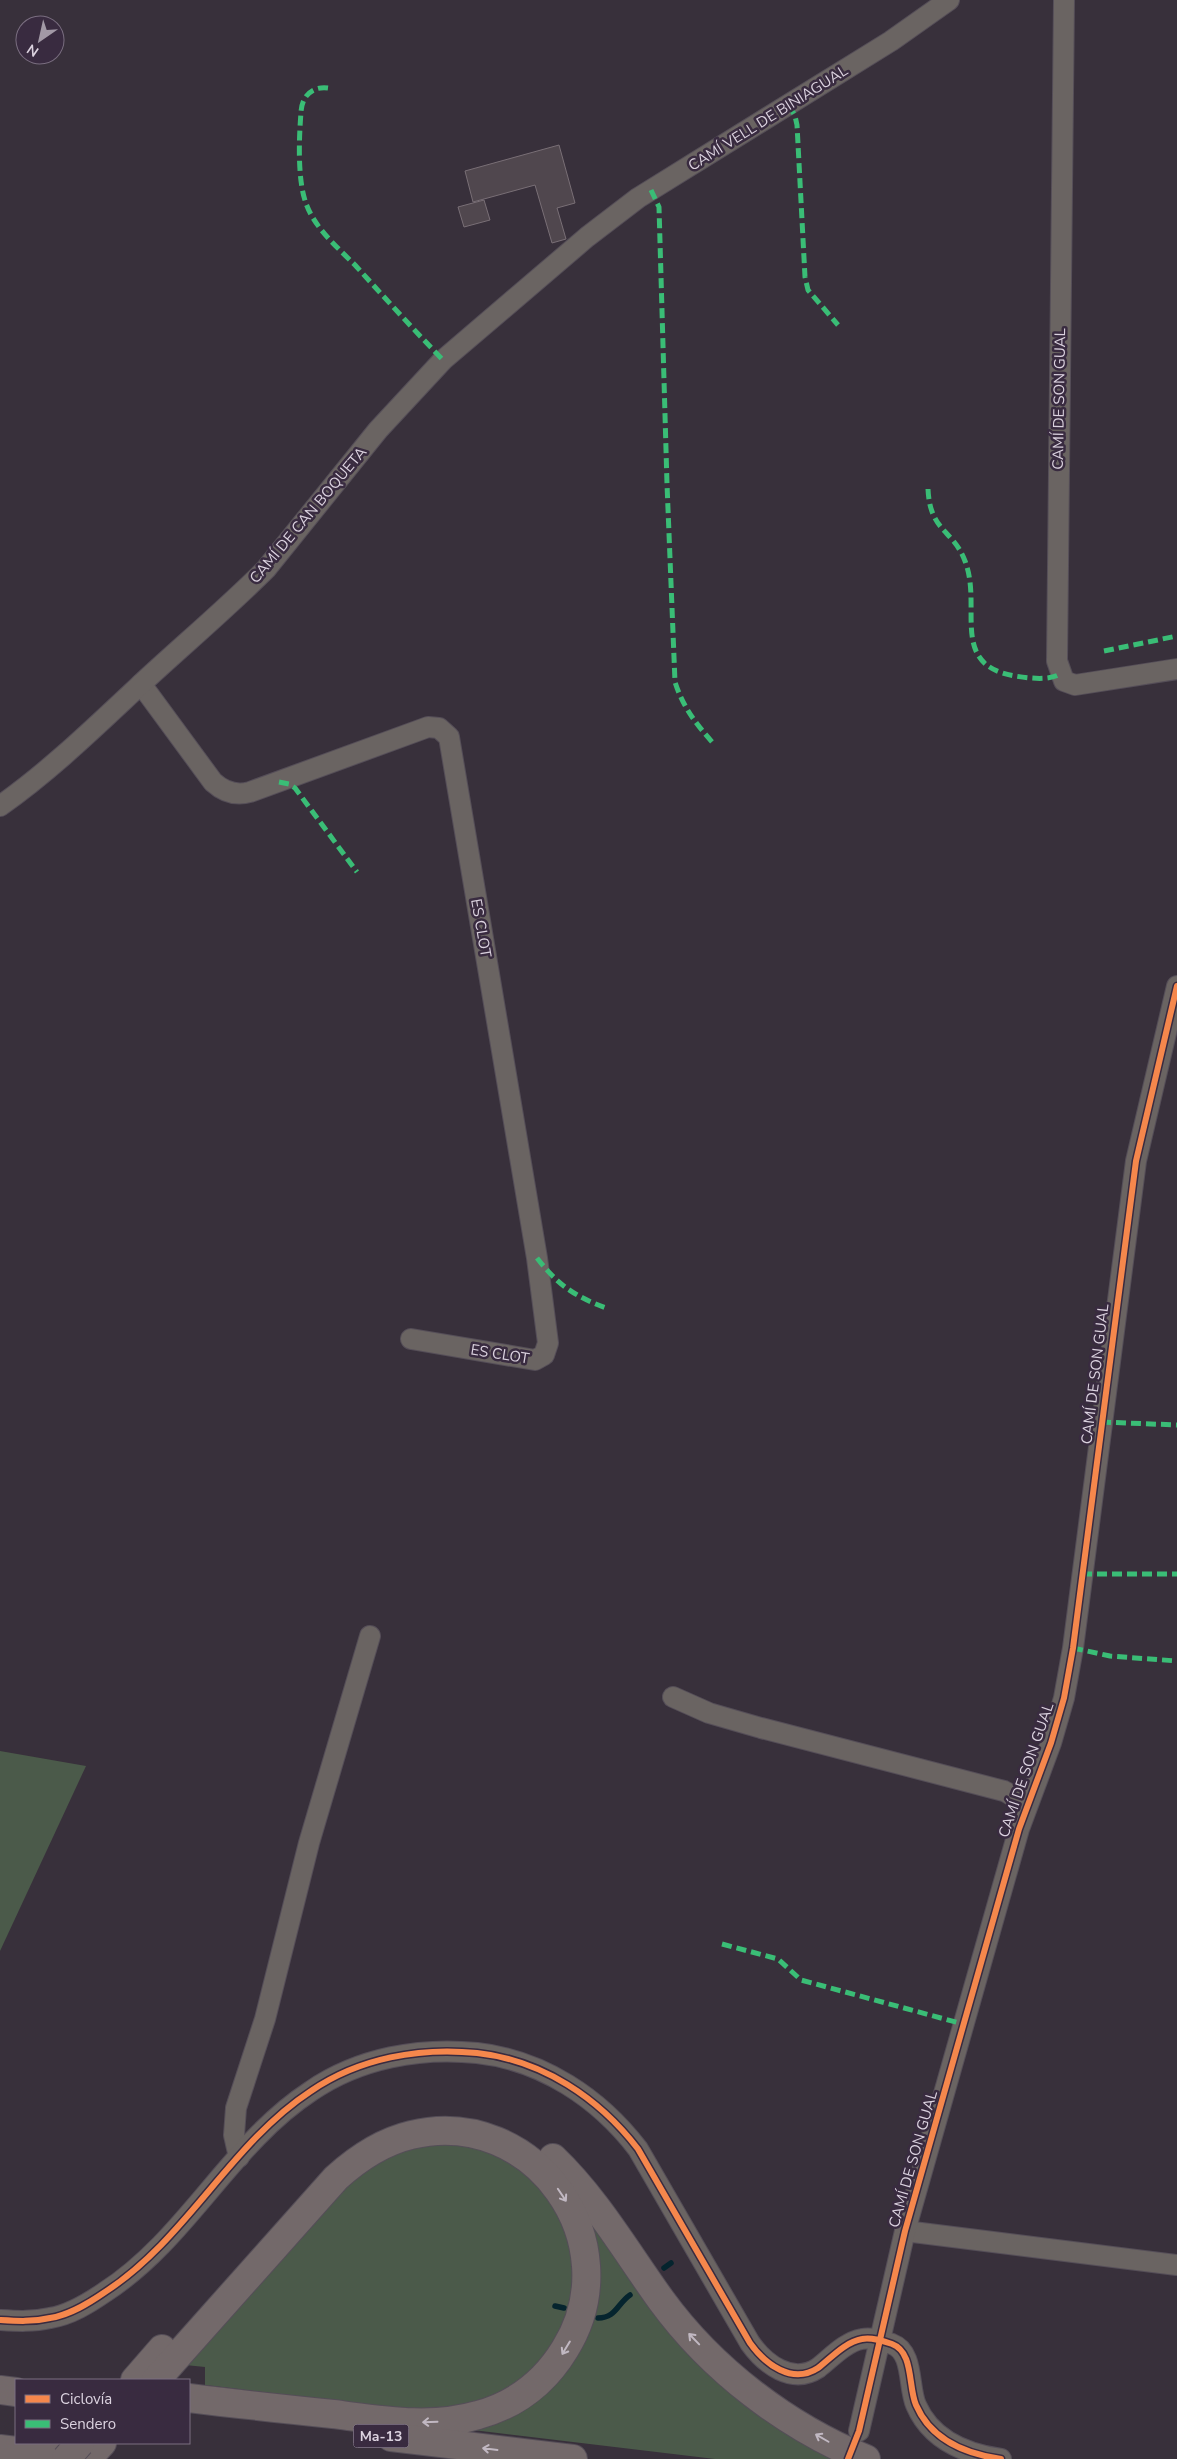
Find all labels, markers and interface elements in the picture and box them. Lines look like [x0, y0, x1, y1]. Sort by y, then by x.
north arrow [15, 15, 65, 65]
text: N [23, 40, 43, 61]
street label: CAMÍ VELL DE BINIAGUAL [684, 61, 852, 175]
street label: CAMÍ DE SON GUAL [1048, 328, 1070, 470]
street label: CAMÍ DE CAN BOQUETA [245, 443, 371, 587]
street label: ES CLOT [466, 897, 496, 959]
street label: CAMÍ DE SON GUAL [1076, 1303, 1114, 1445]
street label: ES CLOT [469, 1339, 531, 1369]
street label: CAMÍ DE SON GUAL [994, 1700, 1058, 1840]
street label: CAMÍ DE SON GUAL [884, 2088, 942, 2230]
one-way arrow [557, 2188, 567, 2202]
one-way arrow [688, 2333, 700, 2346]
one-way arrow [560, 2341, 570, 2355]
legend [15, 2379, 190, 2444]
text: Ciclovía [60, 2389, 112, 2409]
text: Sendero [60, 2414, 116, 2434]
one-way arrow [422, 2417, 438, 2427]
road number: Ma-13 [354, 2424, 408, 2448]
one-way arrow [816, 2433, 830, 2443]
one-way arrow [482, 2444, 498, 2454]

